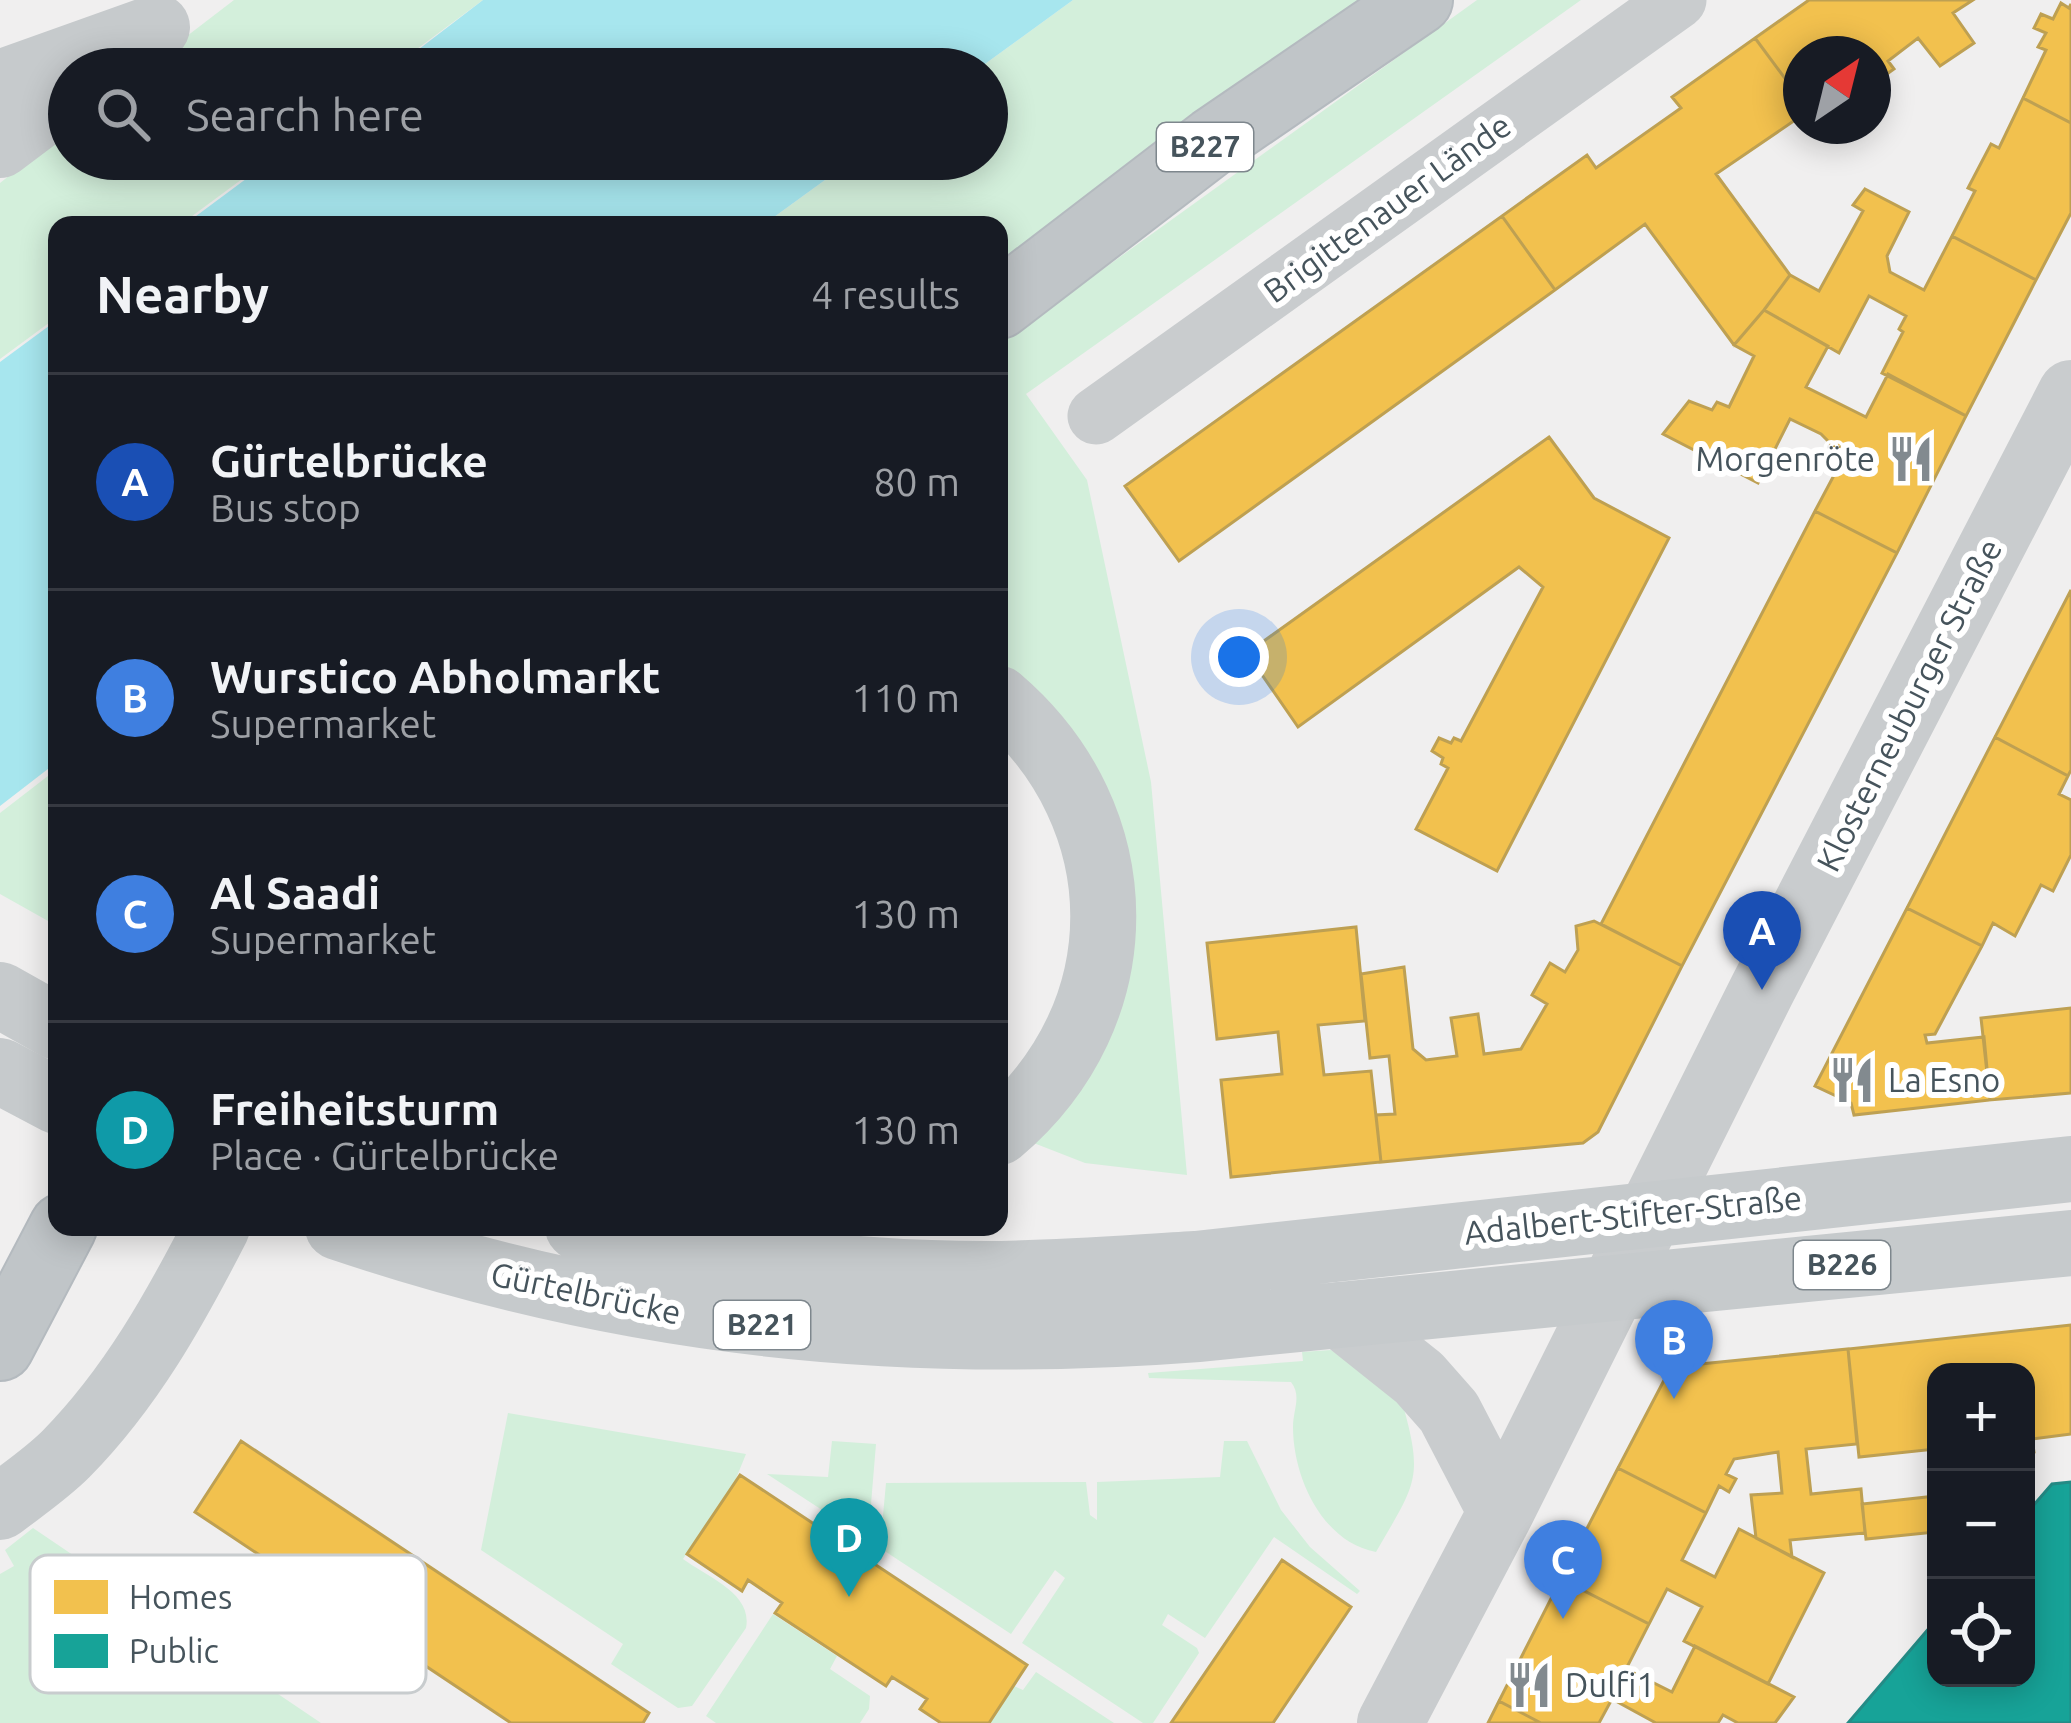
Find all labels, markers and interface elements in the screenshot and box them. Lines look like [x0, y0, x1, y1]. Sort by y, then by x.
north arrow [1783, 36, 1891, 144]
search box [48, 48, 1008, 180]
icon: search [90, 81, 156, 147]
text: Search here [186, 89, 424, 140]
street label: Brigittenauer Lände [1256, 106, 1517, 309]
road number: B227 [1157, 123, 1253, 171]
text: Nearby [96, 265, 269, 323]
text: 4 results [811, 273, 960, 316]
restaurant icon: Morgenröte [1886, 434, 1936, 484]
text: Gürtelbrücke [210, 435, 488, 486]
place label: Morgenröte [1696, 440, 1875, 477]
text: A [121, 460, 149, 503]
text: 80 m [873, 460, 960, 503]
text: Bus stop [210, 486, 361, 529]
street label: Klosterneuburger Straße [1809, 533, 2008, 877]
your location [1209, 627, 1269, 687]
text: Wurstico Abholmarkt [210, 651, 660, 702]
text: B [122, 676, 148, 719]
text: 110 m [851, 676, 960, 719]
text: Supermarket [210, 702, 436, 745]
text: Al Saadi [210, 867, 380, 918]
pin: A [1723, 891, 1801, 990]
text: C [123, 892, 147, 935]
text: 130 m [851, 892, 960, 935]
text: Supermarket [210, 918, 436, 961]
restaurant icon: La Esno [1827, 1055, 1877, 1105]
place label: La Esno [1888, 1061, 2000, 1098]
text: Freiheitsturm [210, 1083, 499, 1134]
text: D [121, 1108, 149, 1151]
text: 130 m [851, 1108, 960, 1151]
text: Place · Gürtelbrücke [210, 1134, 559, 1177]
street label: Adalbert-Stifter-Straße [1462, 1178, 1804, 1251]
road number: B226 [1794, 1241, 1890, 1289]
street label: Gürtelbrücke [488, 1254, 685, 1331]
pin: B [1635, 1300, 1713, 1399]
road number: B221 [714, 1301, 810, 1349]
map controls [1927, 1363, 2035, 1687]
button: + [1927, 1363, 2035, 1471]
button: − [1927, 1471, 2035, 1579]
pin: D [810, 1498, 888, 1597]
pin: C [1524, 1520, 1602, 1619]
legend [30, 1555, 426, 1693]
text: Homes [129, 1578, 232, 1615]
button: locate [1927, 1579, 2035, 1687]
text: Public [129, 1632, 219, 1669]
restaurant icon: Dulfi1 [1504, 1660, 1554, 1710]
place label: Dulfi1 [1565, 1666, 1655, 1703]

